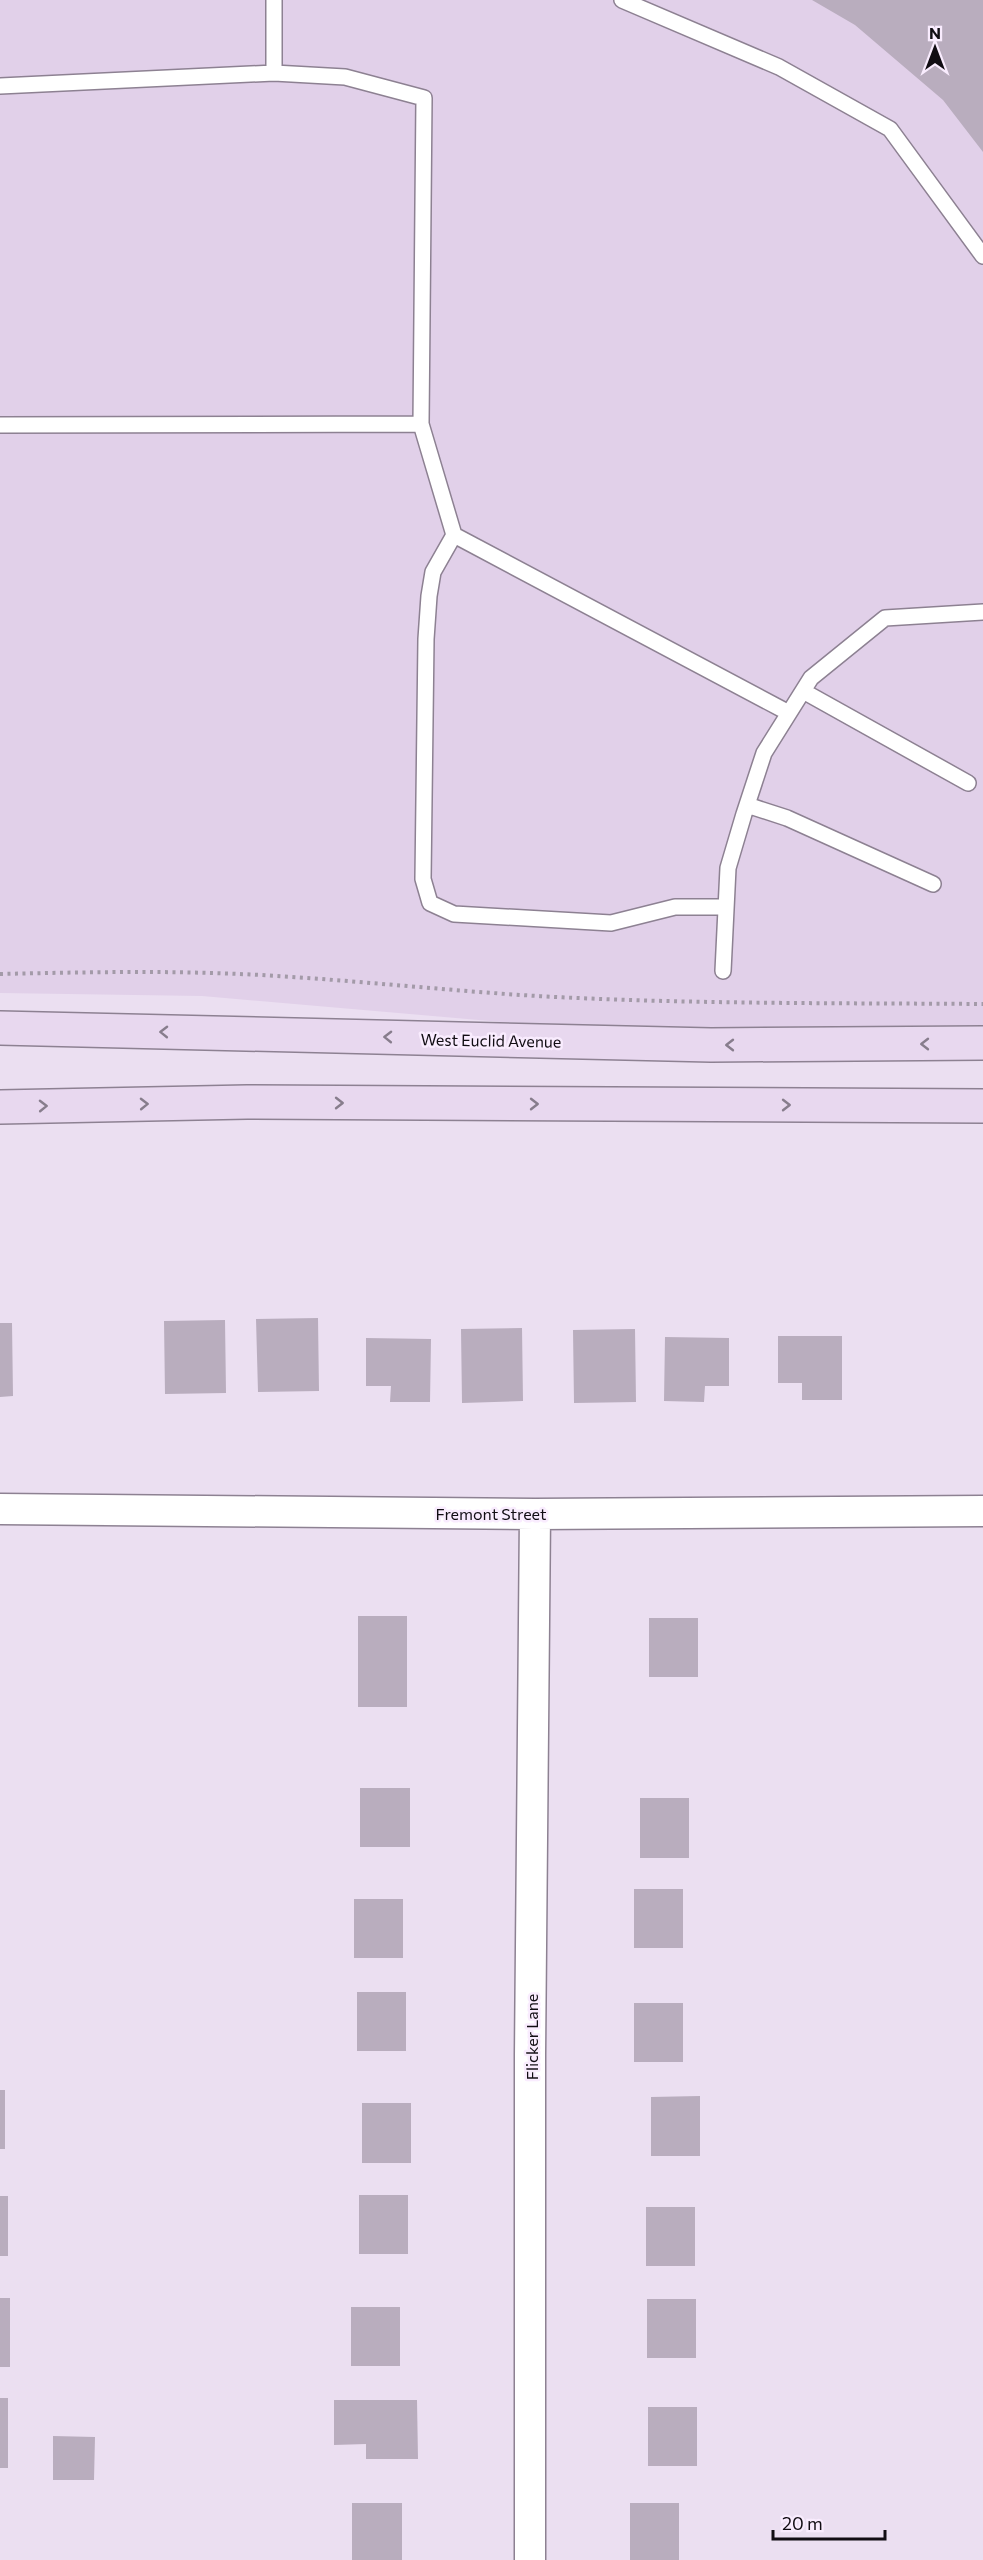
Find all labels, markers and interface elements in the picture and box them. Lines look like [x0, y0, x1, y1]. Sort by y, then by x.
north arrow [905, 18, 965, 78]
text: N [929, 23, 941, 42]
one-way arrow [160, 1026, 169, 1038]
street label: West Euclid Avenue [421, 1029, 561, 1051]
one-way arrow [383, 1031, 392, 1044]
one-way arrow [920, 1038, 929, 1050]
one-way arrow [725, 1039, 734, 1051]
one-way arrow [334, 1097, 343, 1109]
one-way arrow [139, 1098, 148, 1111]
one-way arrow [529, 1098, 538, 1110]
one-way arrow [782, 1099, 791, 1111]
one-way arrow [38, 1100, 47, 1113]
street label: Fremont Street [435, 1504, 547, 1523]
street label: Flicker Lane [522, 1994, 541, 2080]
scale bar [773, 2503, 886, 2541]
text: 20 m [782, 2512, 823, 2534]

